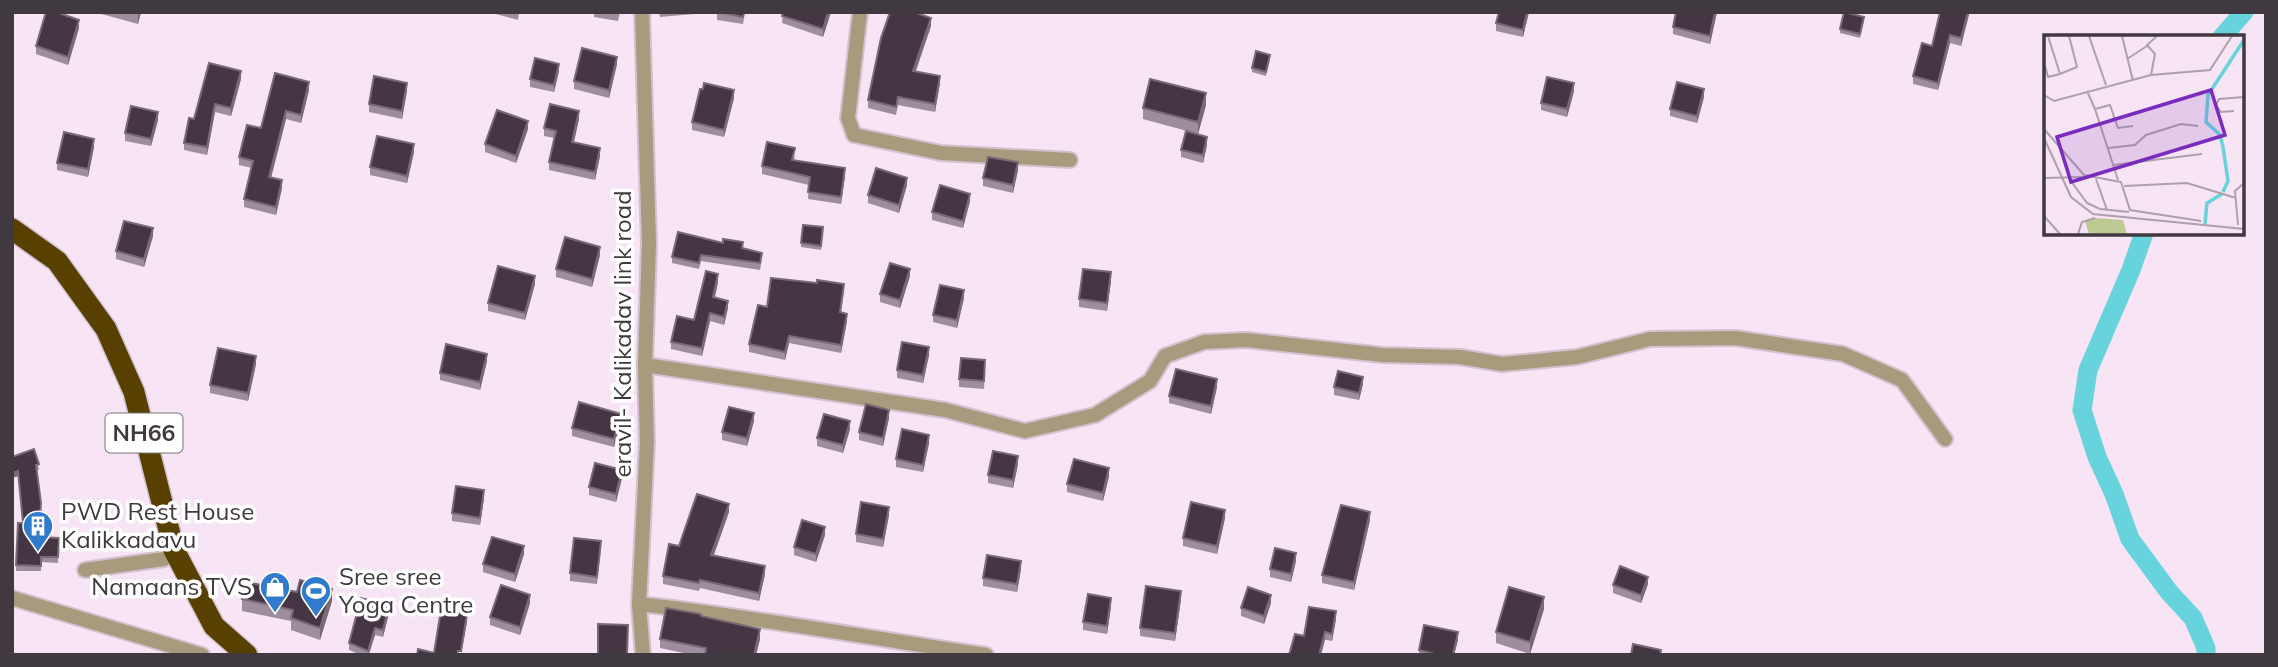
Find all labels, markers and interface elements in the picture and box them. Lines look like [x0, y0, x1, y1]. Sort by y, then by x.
inset map [2044, 35, 2243, 234]
street label: eravil- Kalikadav link road [607, 190, 637, 478]
road number: NH66 [106, 414, 182, 452]
place label: PWD Rest House Kalikkadavu [61, 496, 254, 554]
building icon: PWD Rest House Kalikkadavu [21, 509, 55, 553]
place label: Sree sree Yoga Centre [338, 561, 473, 619]
shop icon: Namaans TVS [258, 570, 292, 614]
place label: Namaans TVS [91, 571, 252, 601]
sports icon: Sree sree Yoga Centre [299, 574, 333, 618]

